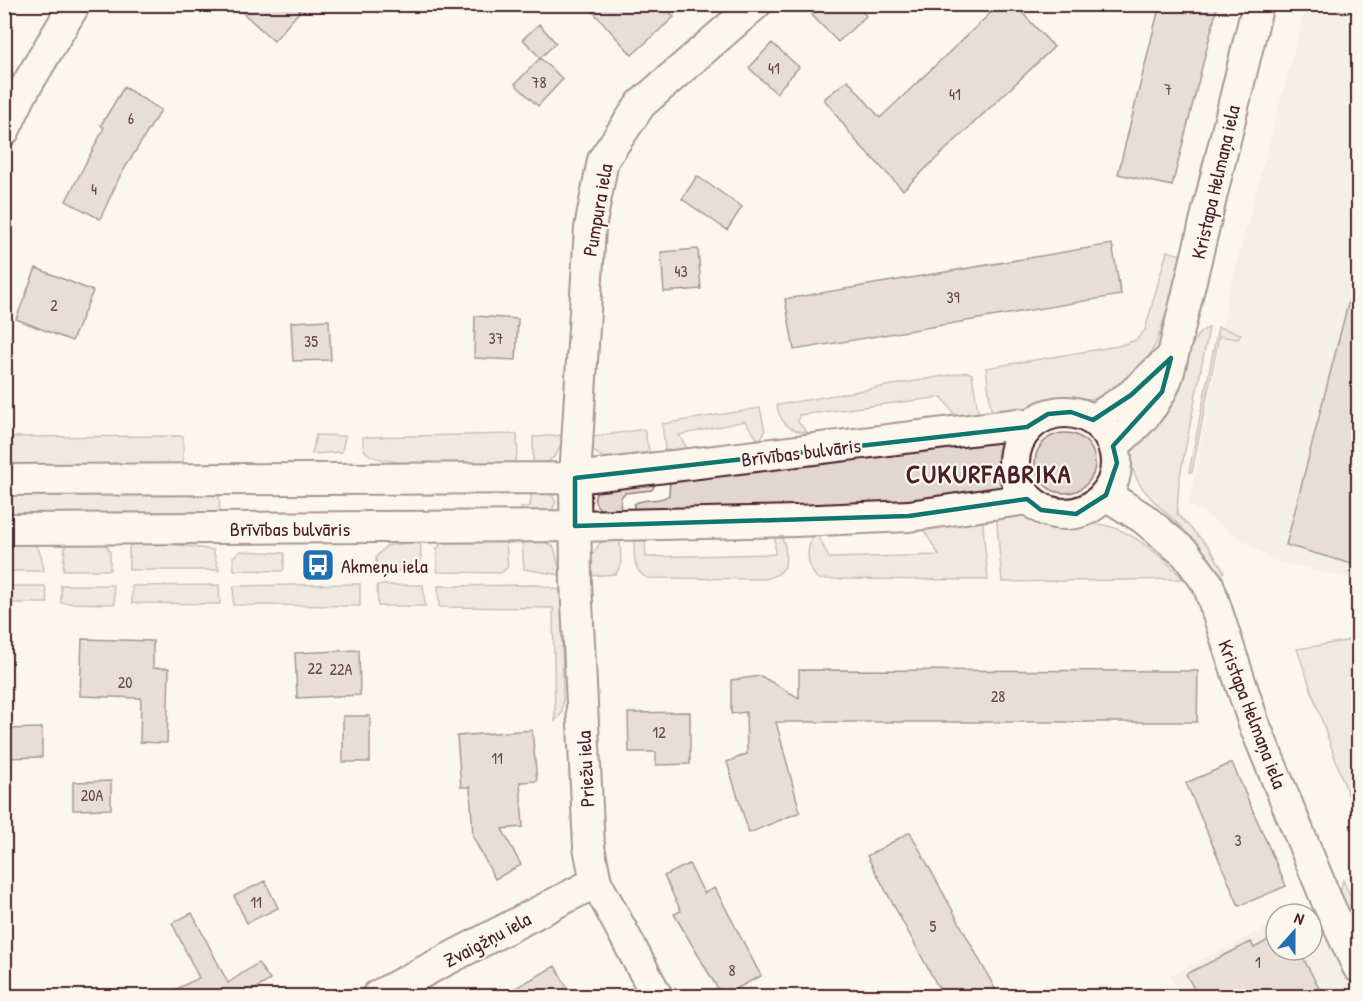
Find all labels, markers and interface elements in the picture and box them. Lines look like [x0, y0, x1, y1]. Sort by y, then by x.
house number: 41 [768, 57, 780, 79]
house number: 78 [532, 71, 546, 93]
house number: 7 [1164, 78, 1172, 100]
house number: 41 [949, 83, 961, 105]
street label: Kristapa Helmaņa iela [1184, 102, 1246, 262]
house number: 6 [128, 107, 134, 129]
street label: Pumpura iela [576, 161, 618, 258]
house number: 4 [91, 178, 97, 200]
house number: 43 [674, 260, 688, 282]
house number: 39 [946, 286, 960, 308]
house number: 2 [50, 294, 58, 316]
house number: 37 [488, 327, 504, 349]
house number: 35 [304, 330, 318, 352]
street label: Brīvības bulvāris [740, 431, 863, 473]
district label: CUKURFABRIKA [906, 456, 1072, 491]
street label: Brīvības bulvāris [230, 515, 351, 542]
bus stop icon: Akmeņu iela [300, 547, 336, 583]
place label: Akmeņu iela [341, 552, 428, 579]
street label: Kristapa Helmaņa iela [1212, 636, 1294, 792]
house number: 22 [308, 657, 323, 679]
house number: 22A [330, 658, 353, 680]
house number: 20 [118, 671, 132, 693]
house number: 28 [991, 685, 1005, 707]
house number: 12 [652, 721, 666, 743]
street label: Priežu iela [570, 730, 600, 808]
house number: 11 [491, 747, 503, 769]
house number: 20A [81, 784, 103, 806]
house number: 3 [1234, 829, 1242, 851]
house number: 11 [250, 891, 262, 913]
north arrow [1264, 902, 1324, 962]
street label: Zvaigžņu iela [439, 905, 535, 973]
text: N [1291, 906, 1308, 930]
house number: 5 [930, 915, 937, 937]
house number: 1 [1255, 951, 1261, 973]
house number: 8 [729, 959, 736, 981]

